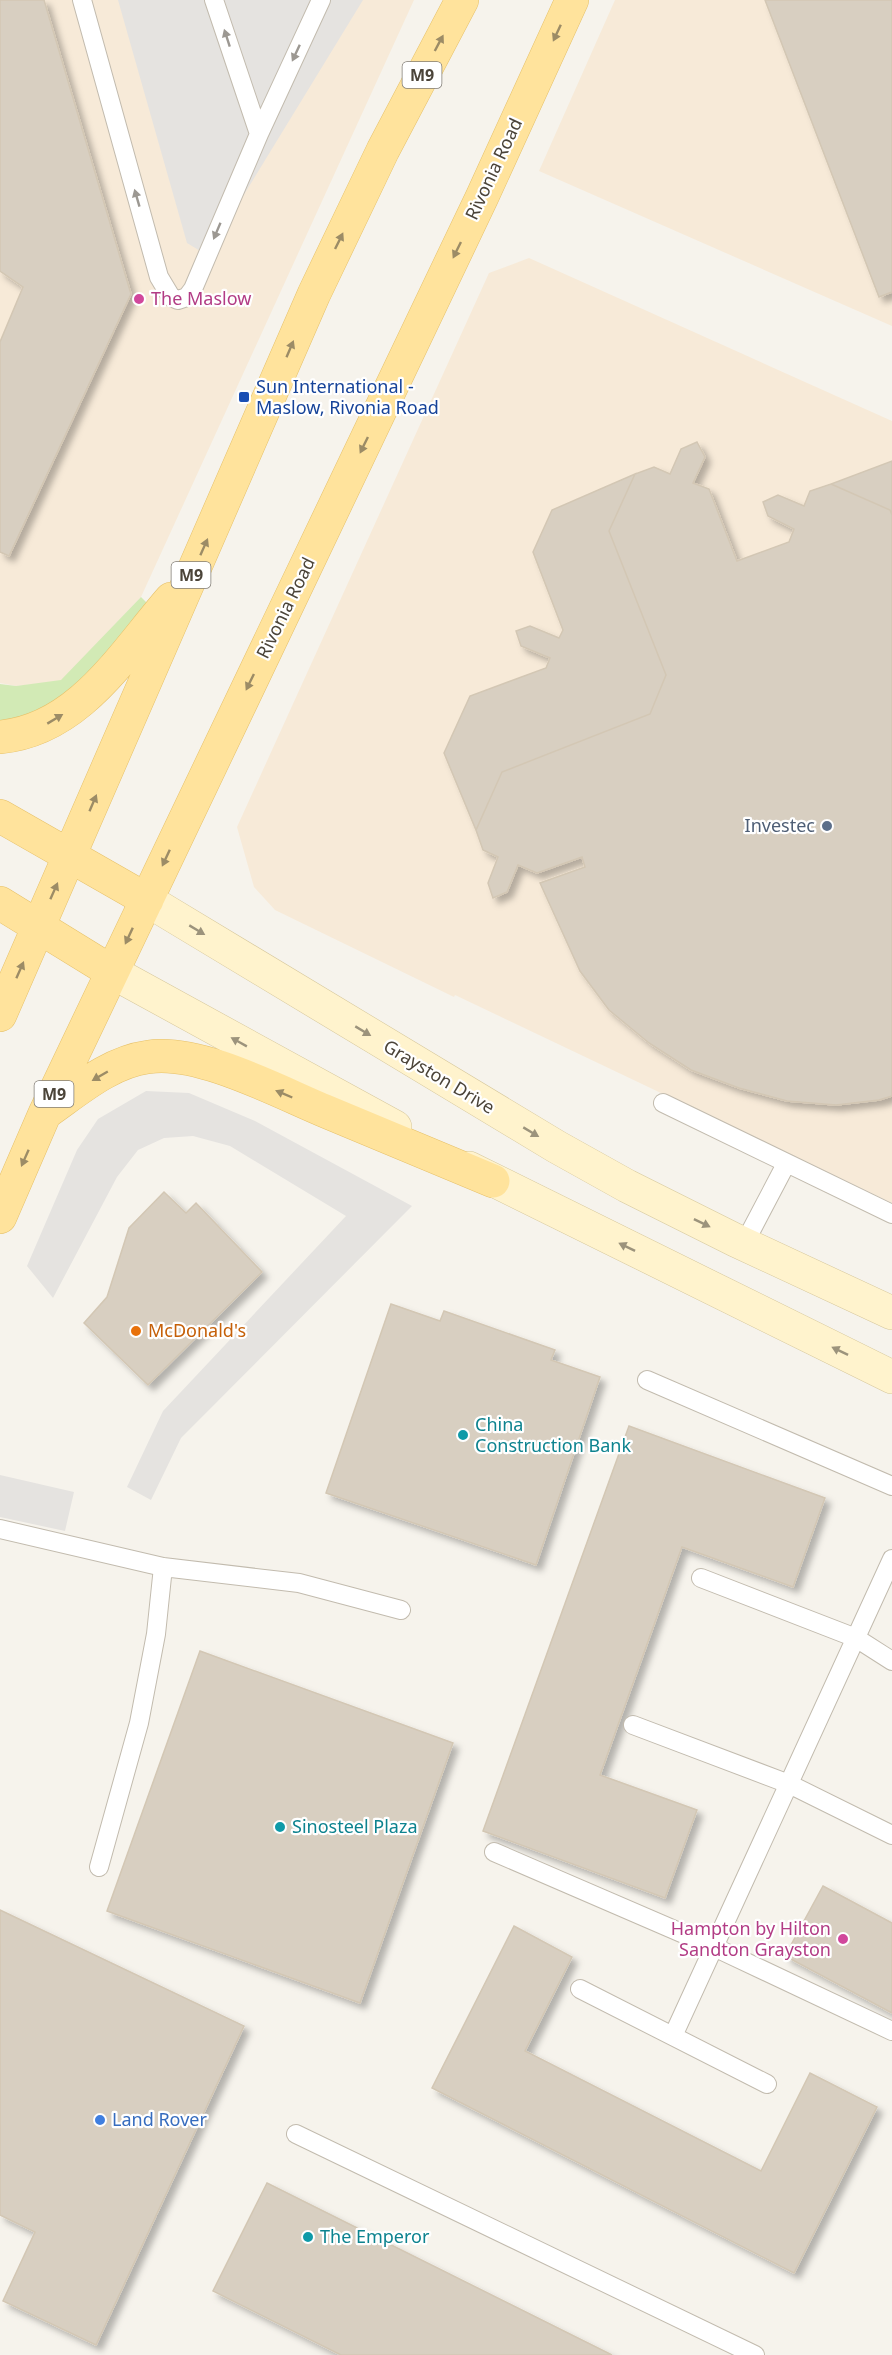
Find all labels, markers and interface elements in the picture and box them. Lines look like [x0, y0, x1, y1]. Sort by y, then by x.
one-way arrow [552, 24, 562, 42]
one-way arrow [222, 29, 231, 47]
one-way arrow [434, 34, 444, 51]
one-way arrow [291, 44, 301, 62]
road number: M9 [402, 62, 442, 88]
street label: Rivonia Road [459, 114, 527, 223]
one-way arrow [132, 189, 142, 207]
one-way arrow [212, 223, 222, 241]
one-way arrow [335, 232, 344, 249]
one-way arrow [452, 242, 461, 259]
place label: The Maslow [151, 286, 251, 310]
marker: The Maslow [132, 292, 146, 306]
one-way arrow [286, 340, 295, 358]
place label: Sun International - Maslow, Rivonia Road [256, 374, 439, 419]
marker: Sun International - Maslow, Rivonia Road [237, 390, 251, 404]
one-way arrow [359, 436, 368, 453]
one-way arrow [200, 538, 209, 556]
street label: Rivonia Road [250, 553, 320, 662]
road number: M9 [172, 562, 210, 588]
one-way arrow [246, 673, 255, 690]
one-way arrow [47, 714, 63, 725]
one-way arrow [89, 794, 98, 812]
place label: Investec [745, 813, 815, 837]
marker: Investec [820, 819, 834, 833]
one-way arrow [162, 849, 171, 866]
one-way arrow [50, 883, 59, 900]
one-way arrow [189, 925, 205, 936]
one-way arrow [125, 928, 134, 945]
one-way arrow [15, 961, 25, 979]
one-way arrow [355, 1026, 372, 1036]
street label: Grayston Drive [379, 1033, 500, 1119]
one-way arrow [231, 1037, 248, 1047]
one-way arrow [92, 1070, 108, 1081]
road number: M9 [34, 1081, 74, 1107]
one-way arrow [275, 1089, 293, 1099]
one-way arrow [523, 1126, 539, 1137]
one-way arrow [21, 1150, 30, 1167]
one-way arrow [694, 1219, 711, 1228]
one-way arrow [618, 1242, 635, 1251]
place label: McDonald's [148, 1318, 246, 1342]
marker: McDonald's [129, 1324, 143, 1338]
one-way arrow [831, 1347, 848, 1356]
place label: China Construction Bank [475, 1412, 631, 1457]
marker: China Construction Bank [456, 1428, 470, 1442]
place label: Sinosteel Plaza [292, 1814, 417, 1838]
marker: Sinosteel Plaza [273, 1820, 287, 1834]
place label: Hampton by Hilton Sandton Grayston [671, 1916, 831, 1961]
marker: Hampton by Hilton Sandton Grayston [836, 1932, 850, 1946]
place label: Land Rover [112, 2107, 207, 2131]
marker: Land Rover [93, 2113, 107, 2127]
place label: The Emperor [320, 2224, 430, 2248]
marker: The Emperor [301, 2230, 315, 2244]

